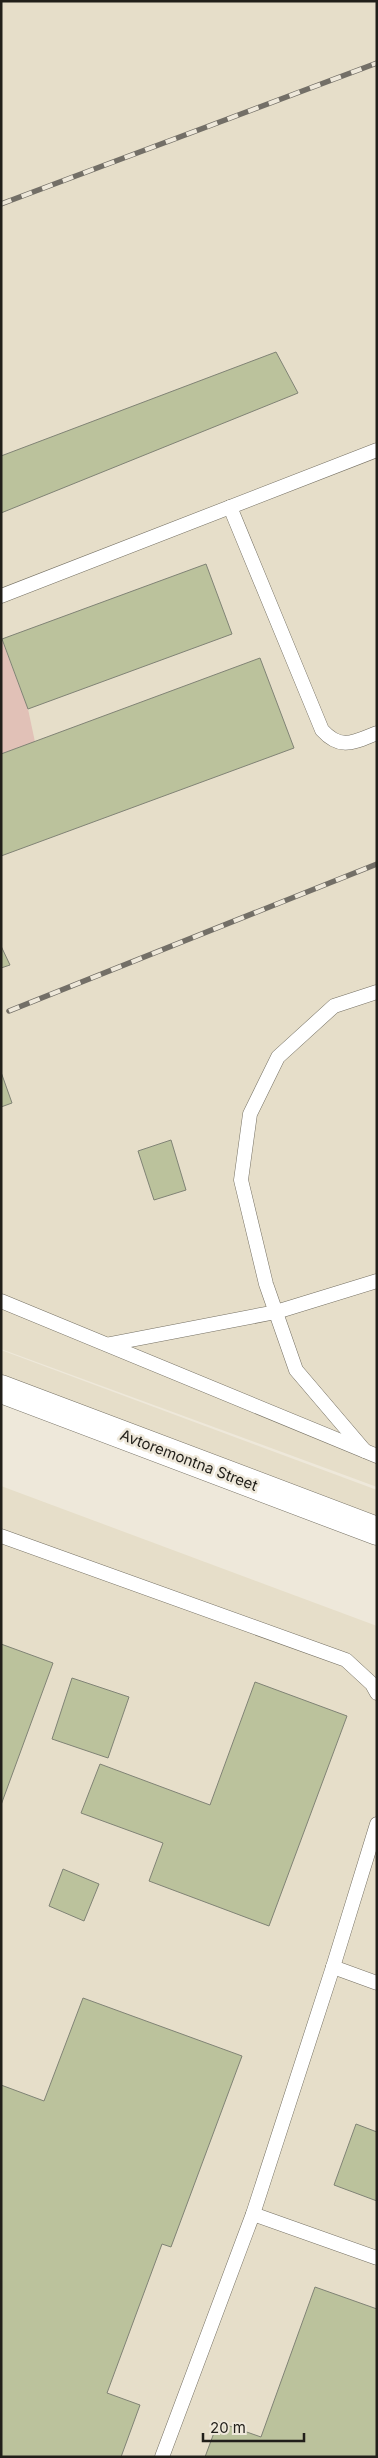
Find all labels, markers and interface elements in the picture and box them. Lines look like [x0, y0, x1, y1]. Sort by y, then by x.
street label: Avtoremontna Street [118, 1425, 260, 1495]
scale bar [203, 2410, 304, 2442]
text: 20 m [210, 2418, 246, 2437]

